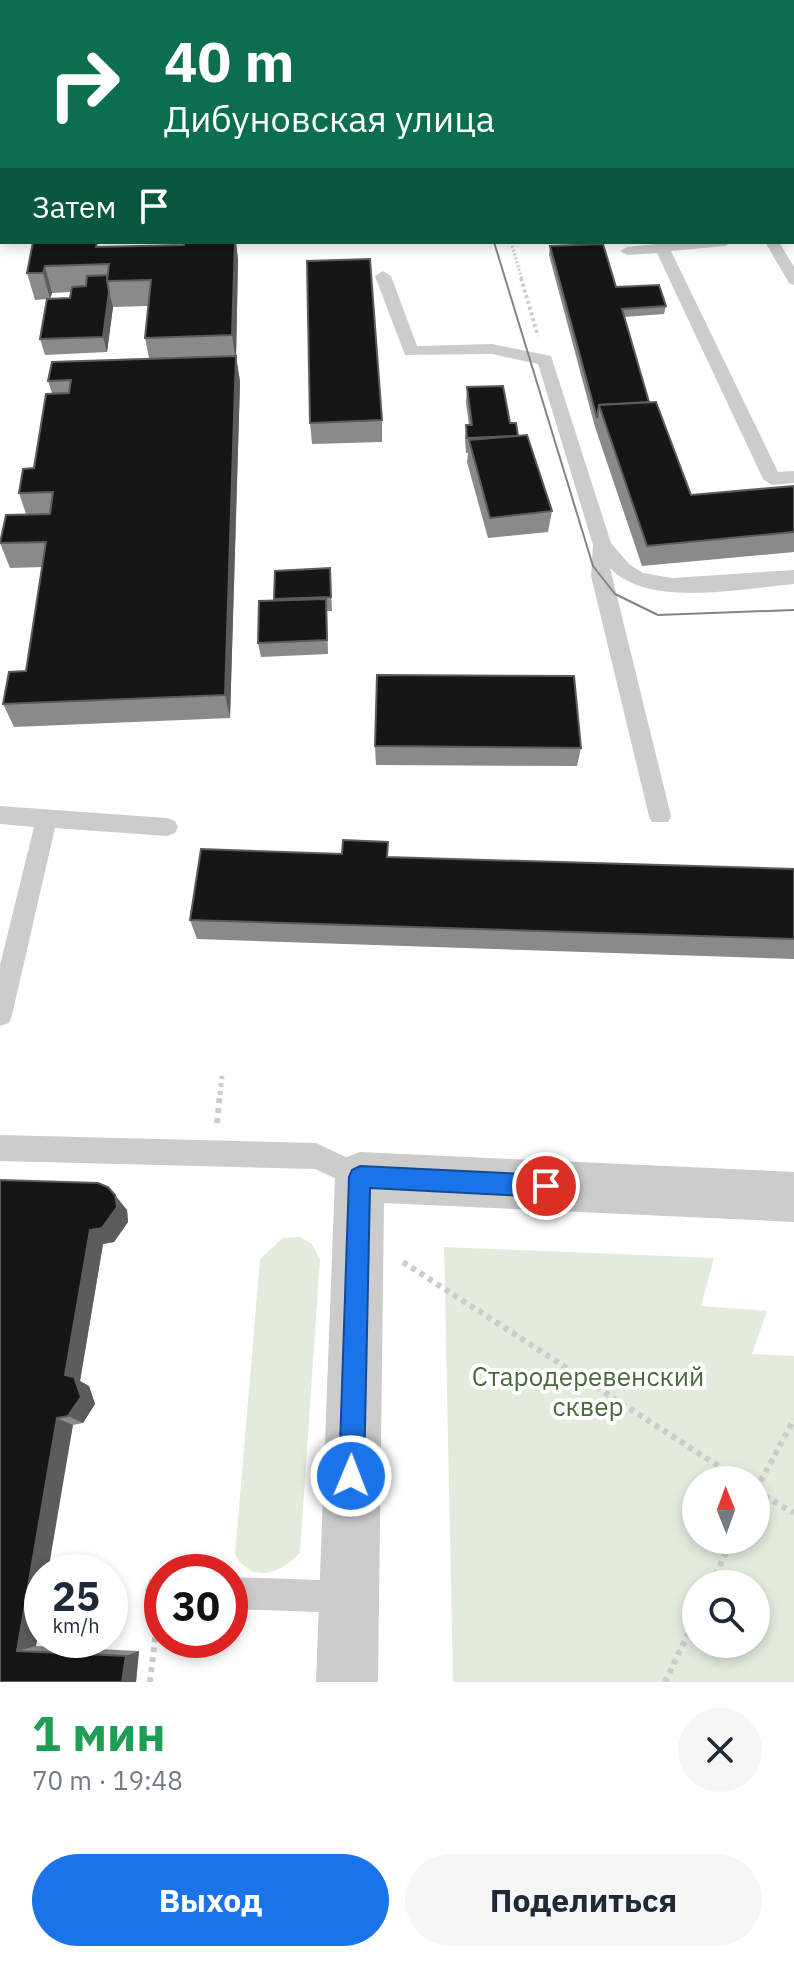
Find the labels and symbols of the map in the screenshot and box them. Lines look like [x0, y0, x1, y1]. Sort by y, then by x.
pin [512, 1152, 580, 1220]
park label: Стародеревенский сквер [472, 1359, 704, 1423]
position arrow [309, 1434, 393, 1518]
north arrow [682, 1466, 770, 1554]
speed limit sign: 30 [144, 1554, 248, 1658]

